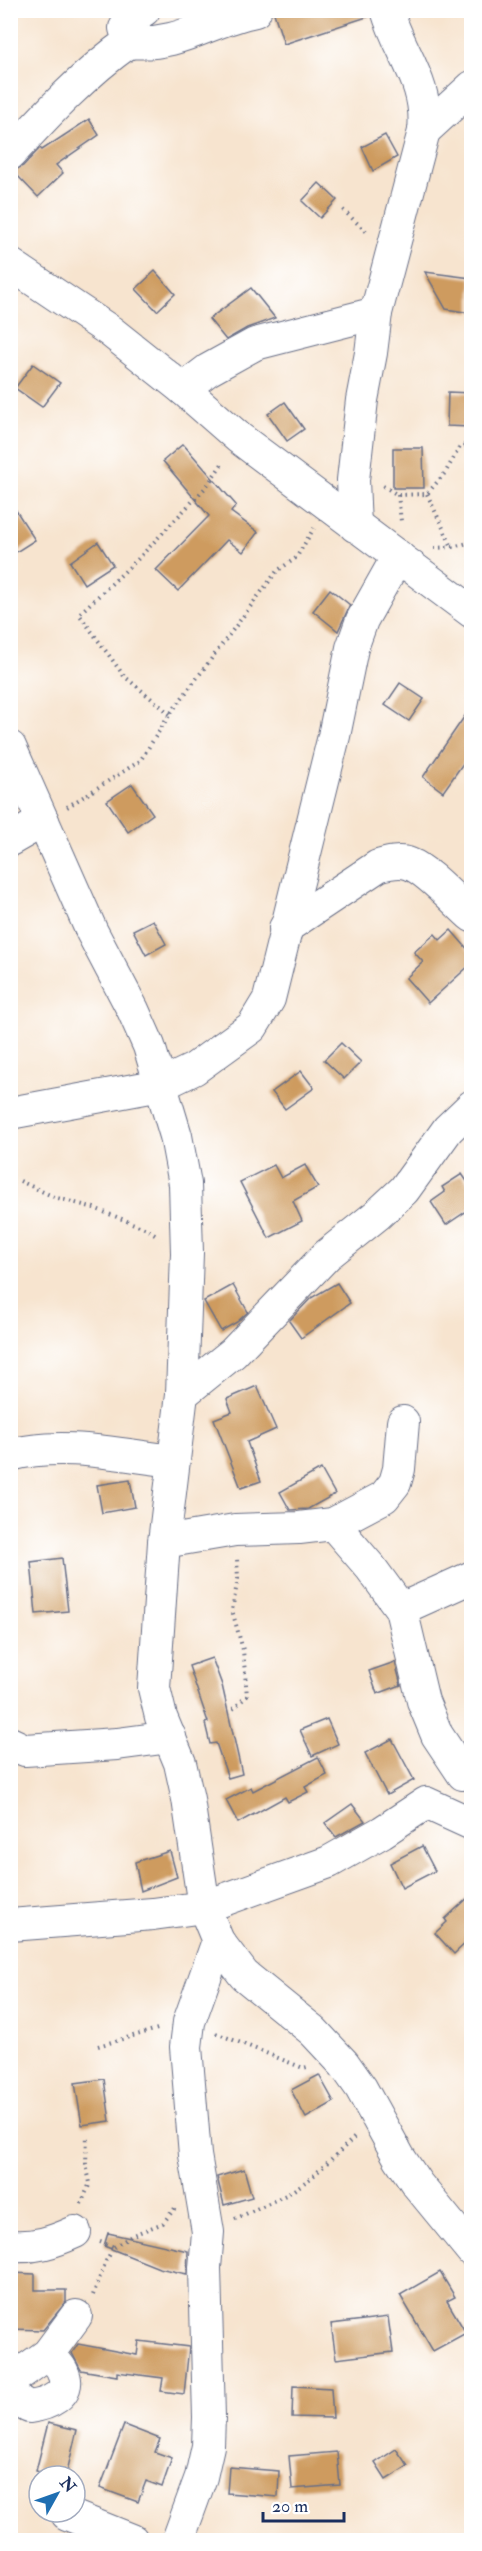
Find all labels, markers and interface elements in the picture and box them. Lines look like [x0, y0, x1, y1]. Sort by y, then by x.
north arrow [27, 2464, 87, 2524]
text: N [55, 2472, 80, 2497]
scale bar [263, 2485, 344, 2523]
text: 20 m [272, 2495, 308, 2518]

